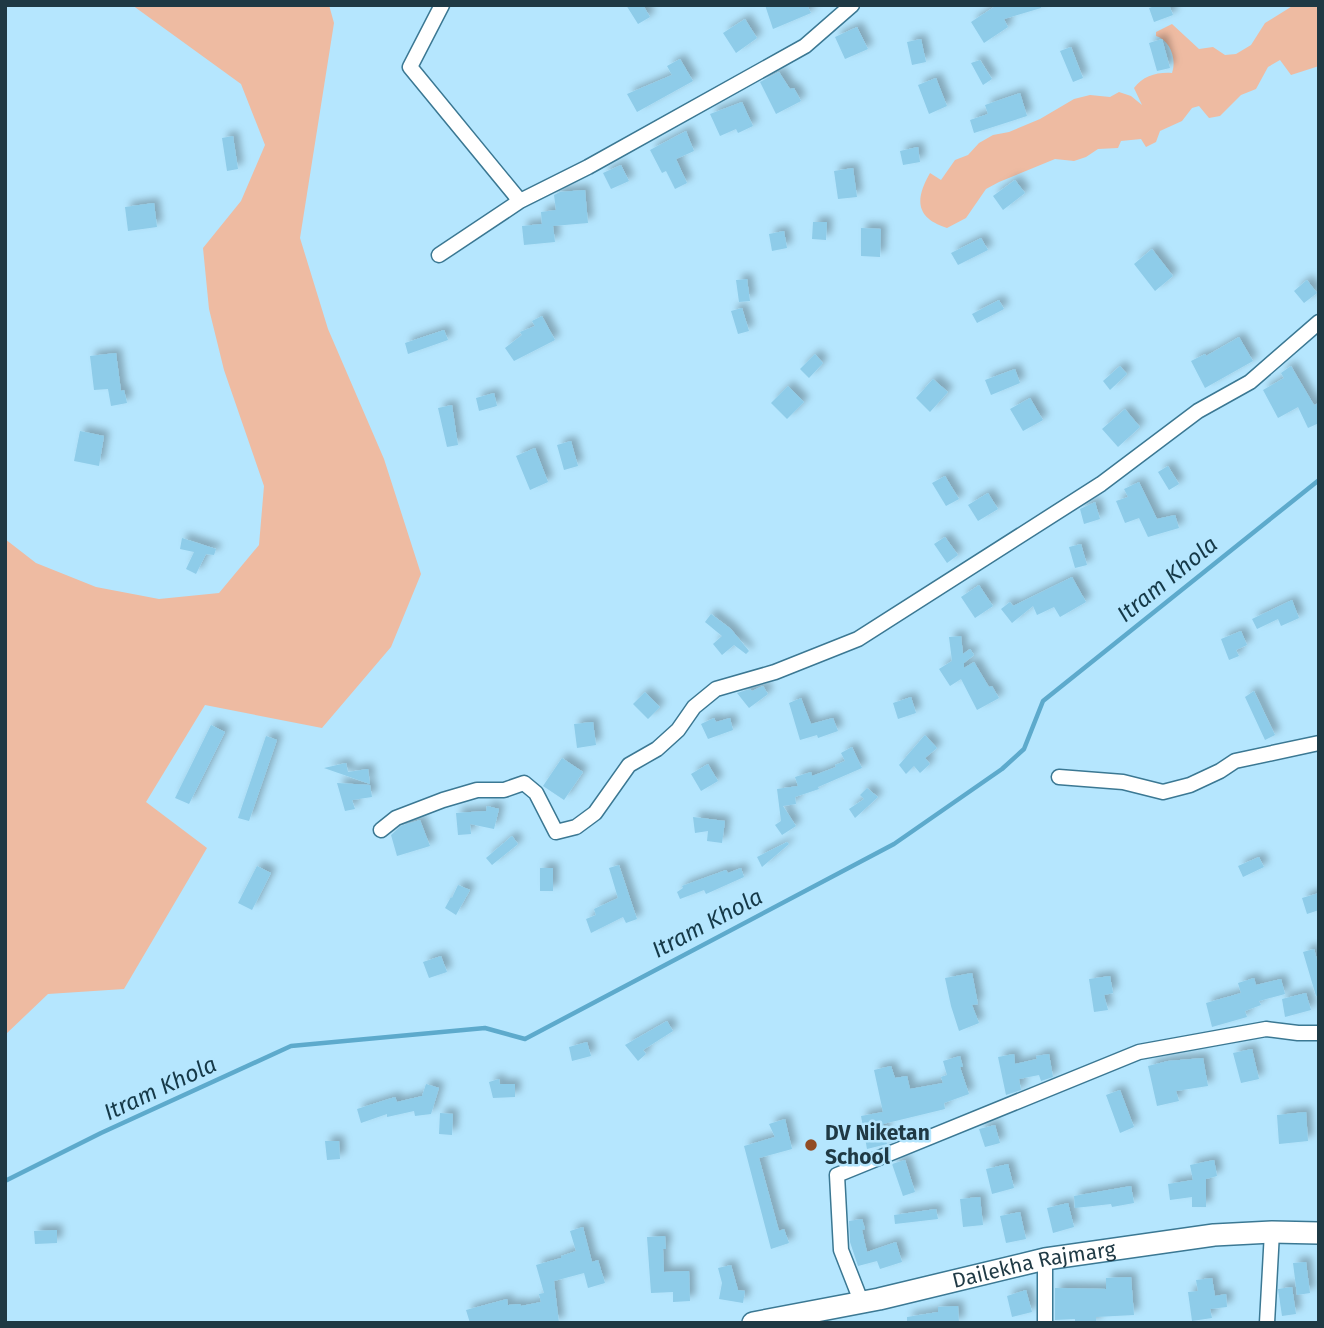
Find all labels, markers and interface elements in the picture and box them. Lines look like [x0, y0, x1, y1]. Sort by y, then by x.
water label: Itram Khola [1111, 530, 1223, 628]
water label: Itram Khola [647, 882, 767, 964]
water label: Itram Khola [99, 1050, 221, 1126]
place label: DV Niketan School [825, 1120, 930, 1170]
marker: DV Niketan School [803, 1137, 819, 1153]
street label: Dailekha Rajmarg [950, 1236, 1117, 1294]

